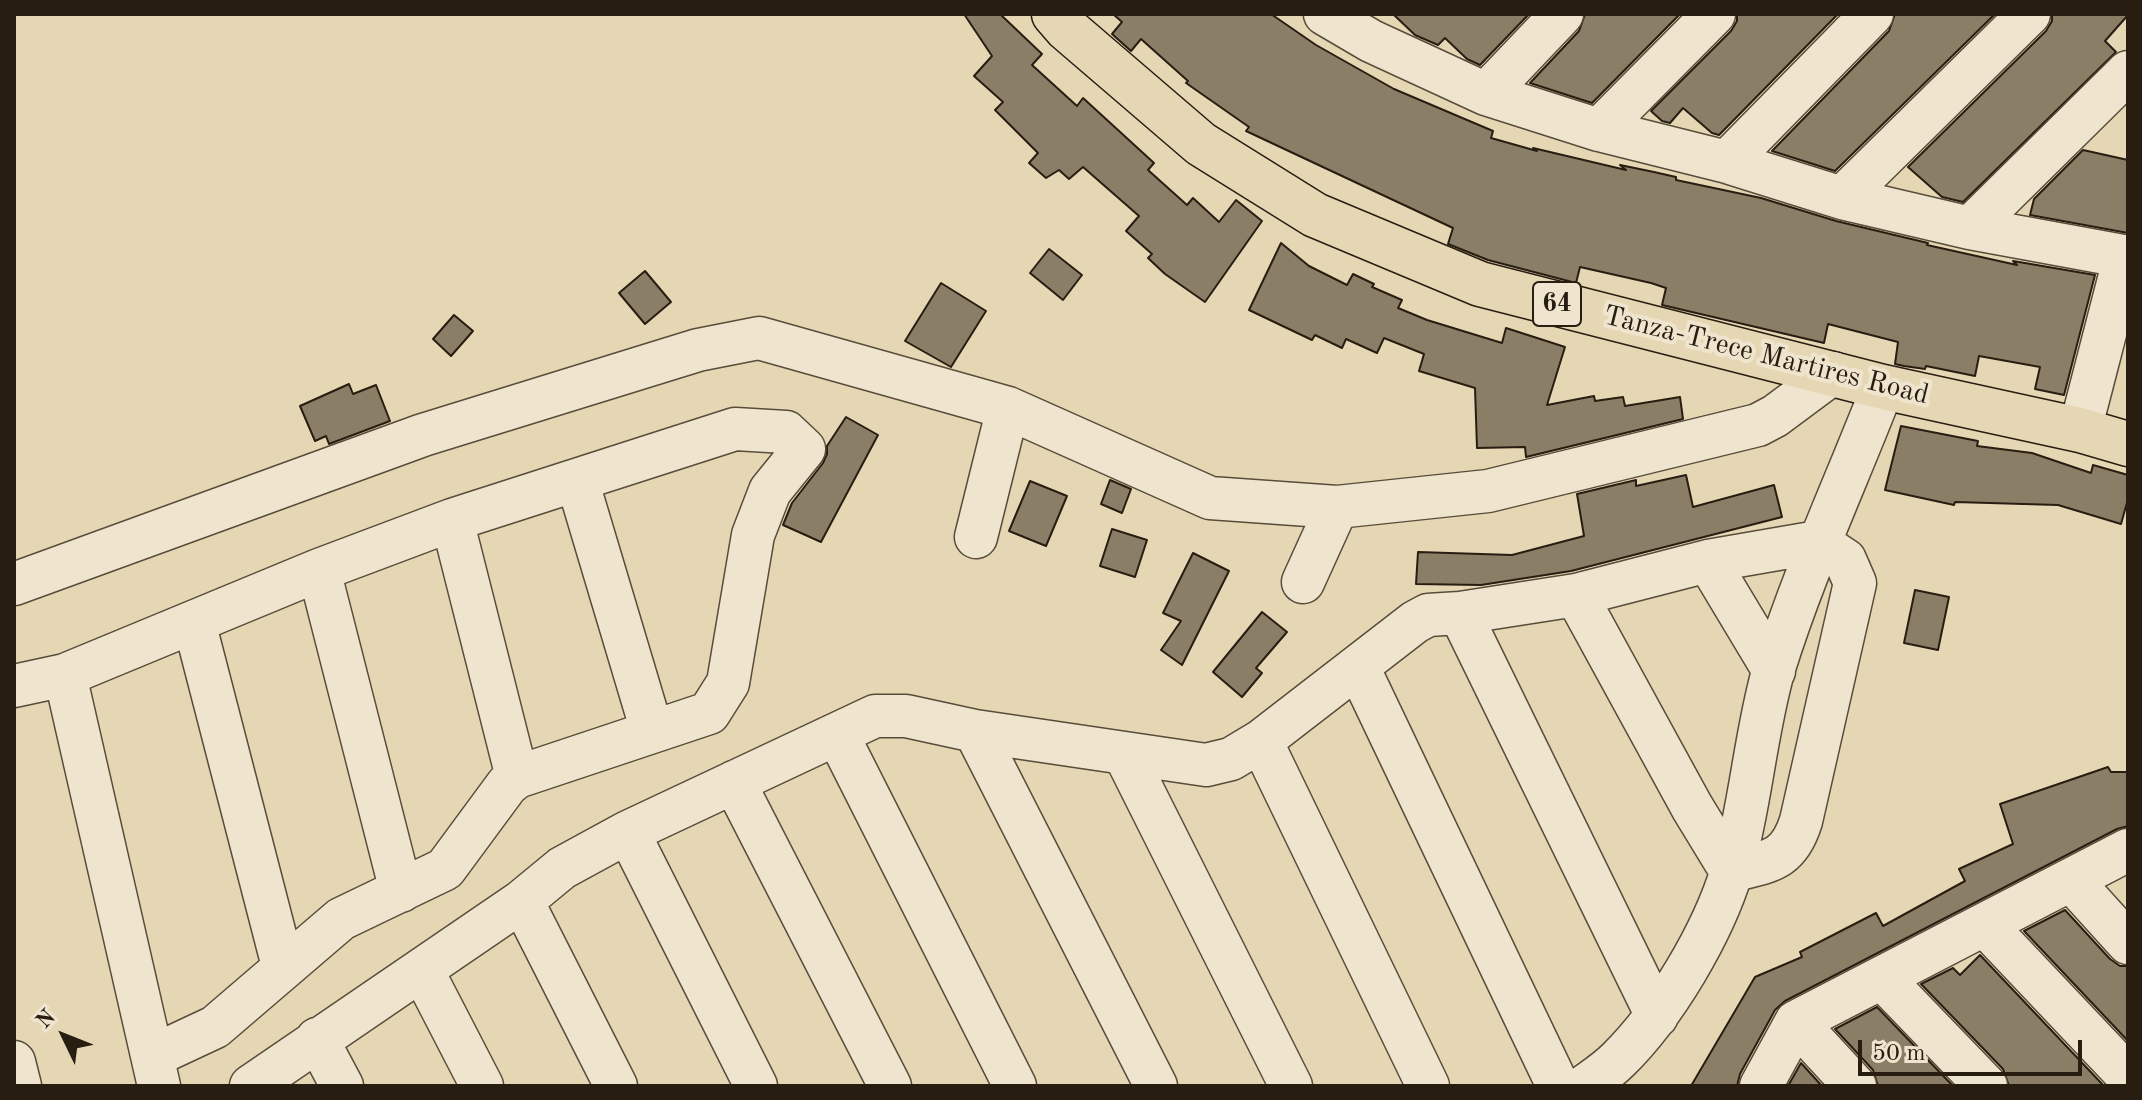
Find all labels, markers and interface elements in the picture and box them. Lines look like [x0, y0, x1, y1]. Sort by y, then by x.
road number: 64 [1533, 282, 1581, 326]
street label: Tanza-Trece Martires Road [1600, 299, 1932, 413]
north arrow [24, 996, 104, 1076]
text: N [33, 1006, 60, 1033]
scale bar [1862, 1024, 2086, 1074]
text: 50 m [1872, 1042, 1926, 1066]

